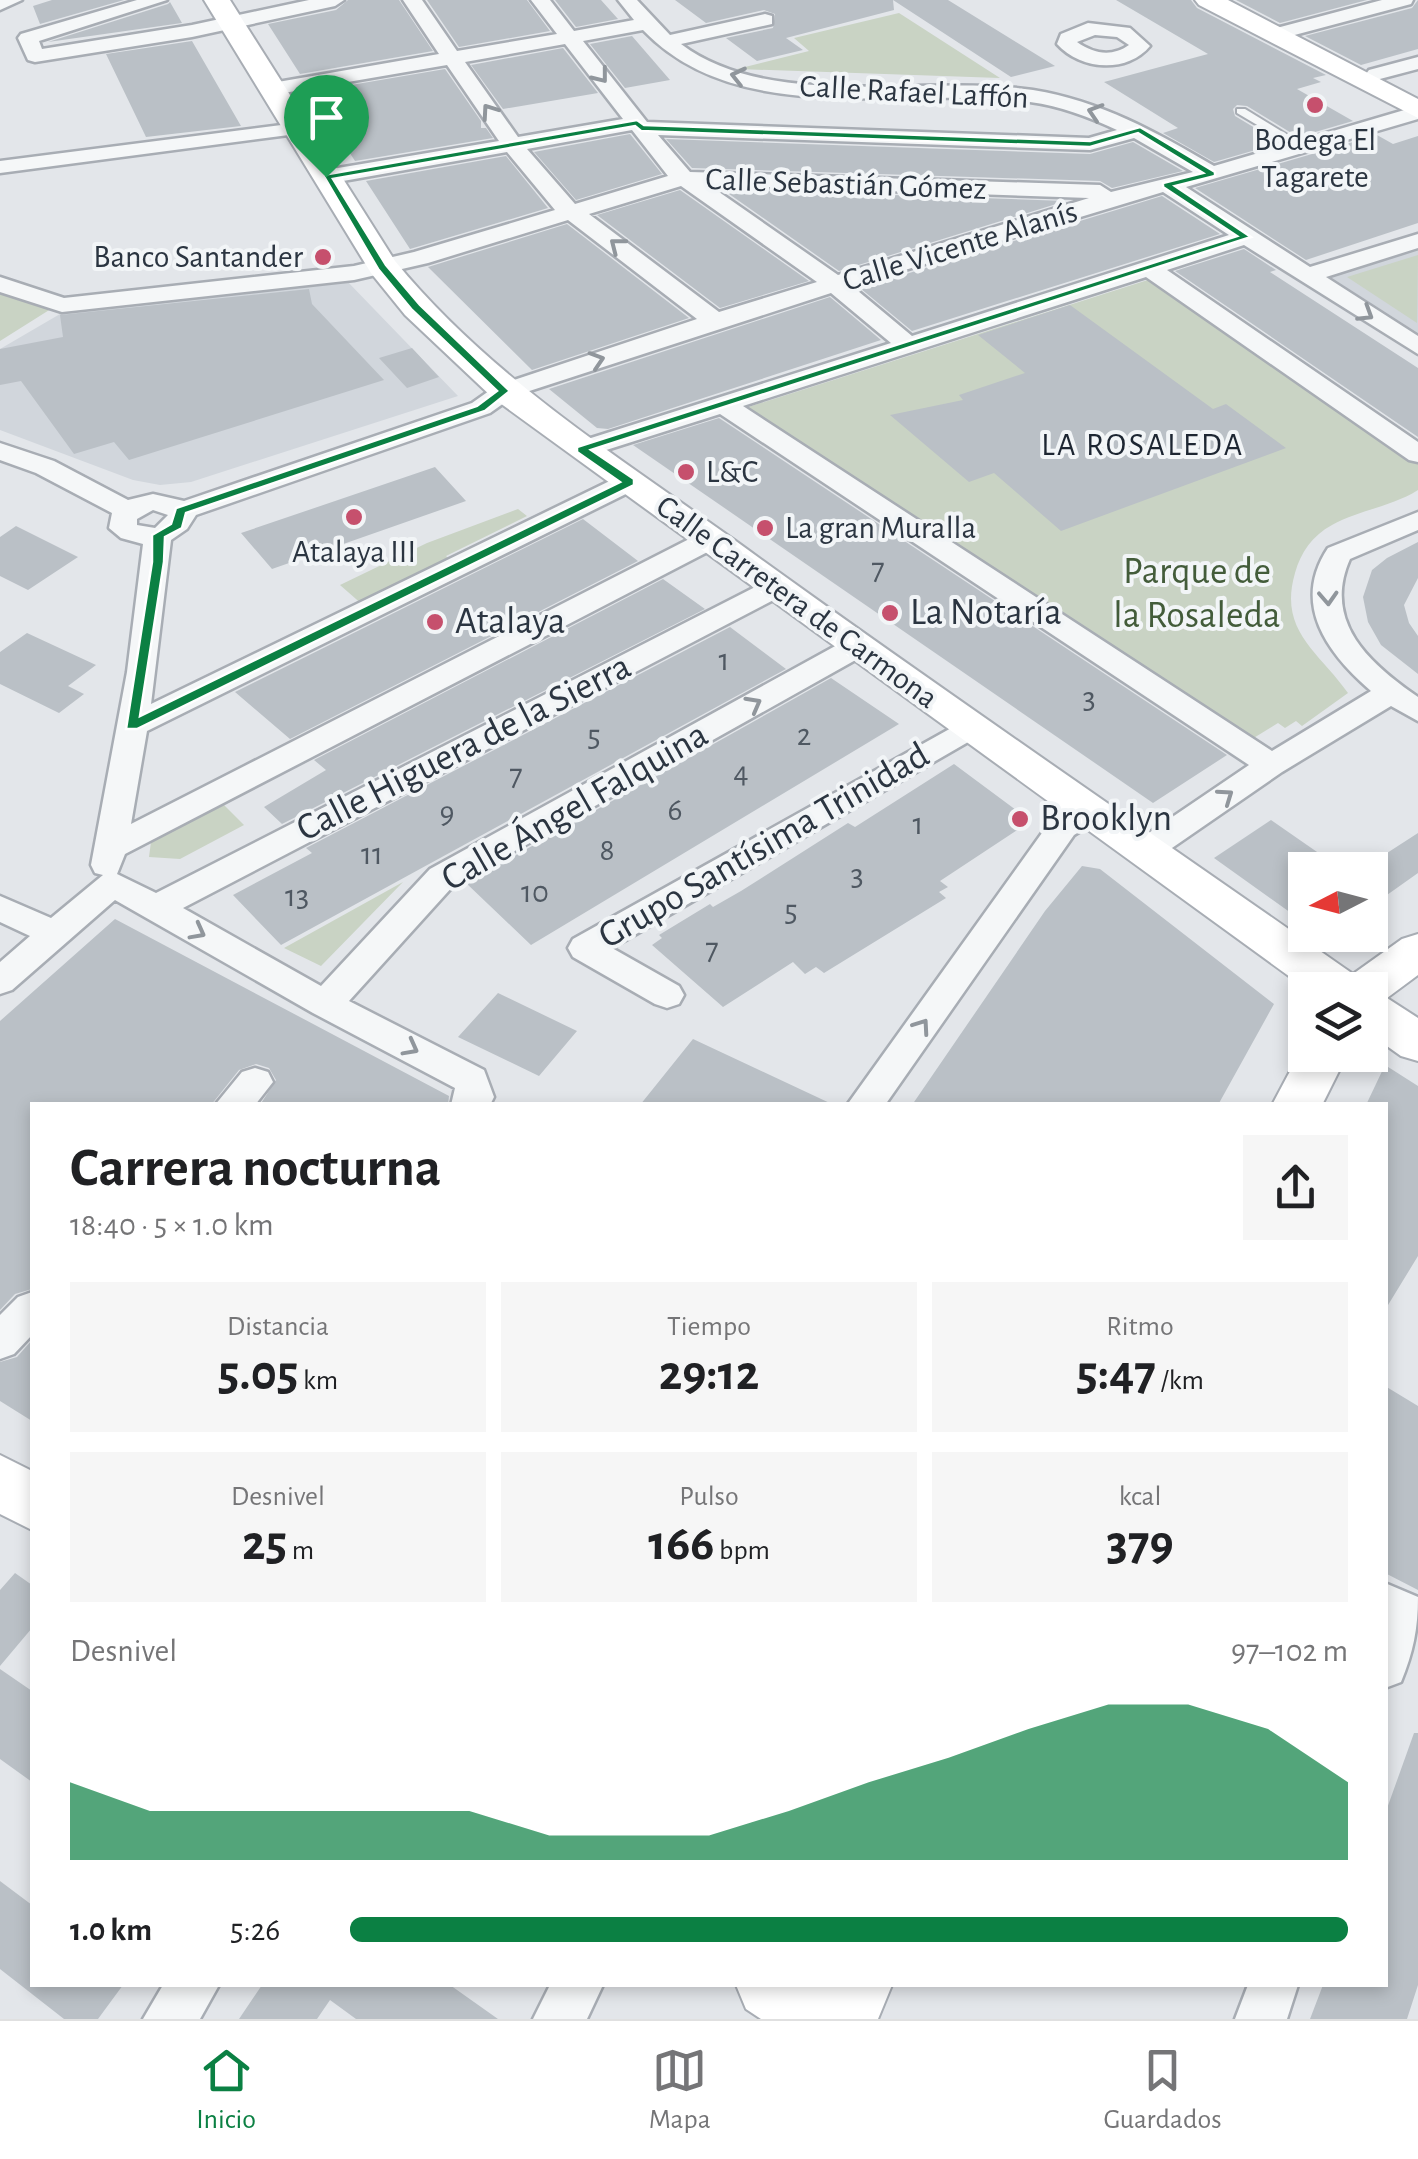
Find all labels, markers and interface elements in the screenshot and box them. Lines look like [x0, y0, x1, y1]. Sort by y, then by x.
one-way arrow [589, 65, 607, 83]
one-way arrow [730, 67, 747, 88]
street label: Calle Rafael Laffón [799, 70, 1029, 114]
pin [284, 75, 369, 178]
icon: arrive [299, 90, 354, 145]
marker: Bodega El Tagarete [1304, 94, 1326, 116]
one-way arrow [1088, 103, 1105, 124]
one-way arrow [483, 104, 501, 123]
place label: Bodega El Tagarete [1254, 124, 1376, 193]
street label: Calle Sebastián Gómez [705, 163, 987, 205]
street label: Calle Vicente Alanís [839, 195, 1081, 297]
one-way arrow [610, 239, 628, 257]
place label: Banco Santander [93, 241, 304, 273]
marker: Banco Santander [312, 246, 334, 268]
one-way arrow [1356, 301, 1374, 320]
one-way arrow [587, 351, 605, 372]
district label: LA ROSALEDA [1041, 429, 1245, 461]
place label: L&C [706, 456, 758, 488]
marker: L&C [675, 461, 697, 483]
street label: Calle Carretera de Carmona [651, 490, 943, 714]
marker: Atalaya III [343, 506, 365, 528]
place label: La gran Muralla [785, 512, 976, 544]
marker: La gran Muralla [754, 517, 776, 539]
place label: Atalaya III [292, 536, 416, 568]
house number: 7 [871, 553, 885, 585]
park label: Parque de la Rosaleda [1113, 553, 1281, 635]
one-way arrow [1317, 590, 1338, 606]
place label: La Notaría [910, 594, 1062, 632]
marker: La Notaría [879, 602, 901, 624]
place label: Atalaya [455, 603, 566, 641]
marker: Atalaya [424, 611, 446, 633]
house number: 1 [718, 644, 730, 676]
street label: Calle Higuera de la Sierra [291, 647, 637, 849]
house number: 3 [1082, 682, 1096, 714]
one-way arrow [744, 696, 762, 716]
street label: Calle Ángel Falquina [434, 712, 714, 899]
house number: 2 [797, 719, 811, 751]
house number: 5 [587, 720, 601, 752]
street label: Grupo Santísima Trinidad [593, 736, 935, 956]
house number: 4 [733, 756, 749, 788]
house number: 7 [509, 759, 523, 791]
one-way arrow [1214, 790, 1233, 808]
house number: 6 [667, 794, 683, 826]
house number: 9 [439, 797, 455, 829]
place label: Brooklyn [1040, 800, 1172, 838]
house number: 1 [912, 808, 924, 840]
marker: Brooklyn [1009, 808, 1031, 830]
house number: 8 [599, 834, 615, 866]
house number: 11 [361, 838, 383, 870]
north arrow [1288, 852, 1388, 952]
map controls [1288, 852, 1388, 1072]
house number: 3 [850, 859, 864, 891]
house number: 10 [521, 876, 549, 908]
house number: 13 [285, 880, 309, 912]
house number: 5 [784, 895, 798, 927]
one-way arrow [188, 920, 206, 940]
house number: 7 [705, 933, 719, 965]
button: layers [1288, 972, 1388, 1072]
one-way arrow [910, 1018, 928, 1037]
one-way arrow [400, 1036, 418, 1056]
button: share [1243, 1135, 1348, 1240]
text: Carrera nocturna [70, 1141, 441, 1196]
text: 18:40 · 5 × 1.0 km [70, 1209, 274, 1241]
text: Distancia [227, 1313, 329, 1341]
text: Tiempo [667, 1313, 751, 1341]
text: Ritmo [1106, 1313, 1174, 1341]
text: 5.05 [218, 1349, 298, 1399]
text: 29:12 [659, 1349, 759, 1399]
text: 5:47 [1076, 1349, 1156, 1399]
text: km [298, 1367, 338, 1395]
text: /km [1156, 1367, 1204, 1395]
text: Desnivel [231, 1483, 325, 1511]
text: Pulso [679, 1483, 739, 1511]
text: kcal [1119, 1483, 1161, 1511]
text: 25 [242, 1519, 287, 1569]
text: 166 [648, 1519, 714, 1569]
text: 379 [1106, 1519, 1174, 1569]
text: m [287, 1537, 314, 1565]
text: bpm [714, 1537, 770, 1565]
text: Desnivel [70, 1635, 177, 1667]
text: 97–102 m [1231, 1635, 1348, 1667]
text: 1.0 km [70, 1914, 152, 1946]
text: 5:26 [230, 1914, 280, 1946]
tab: Inicio [196, 2043, 256, 2137]
tab: Mapa [649, 2043, 711, 2137]
tab: Guardados [1103, 2043, 1222, 2137]

